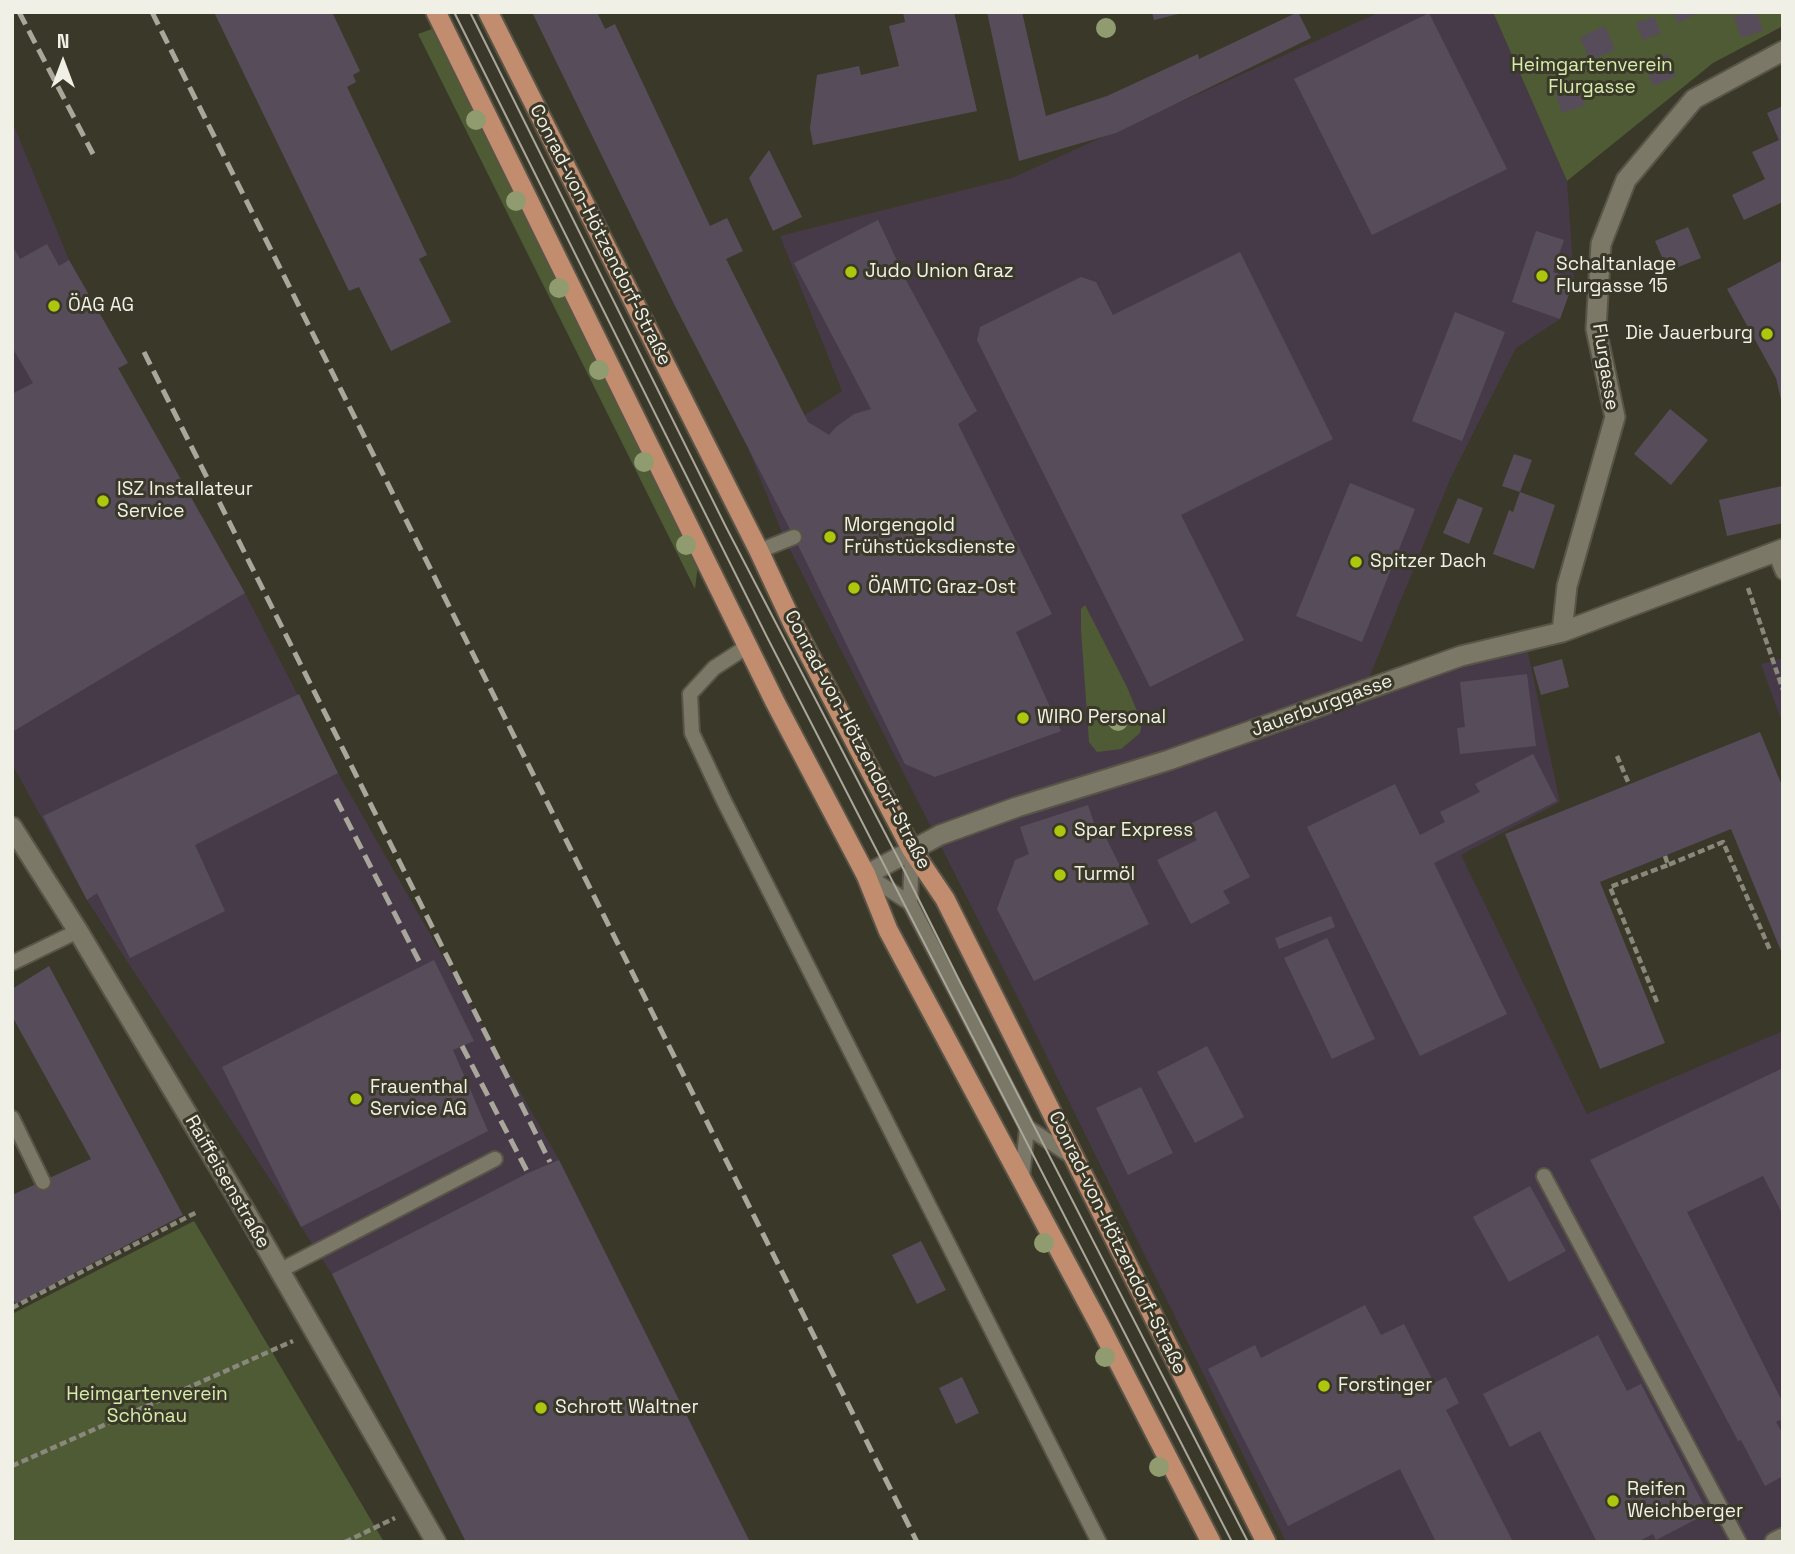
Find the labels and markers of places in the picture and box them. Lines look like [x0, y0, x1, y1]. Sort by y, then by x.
place label: Schaltanlage Flurgasse 15 [1556, 254, 1676, 298]
place label: Judo Union Graz [865, 261, 1014, 283]
marker: Judo Union Graz [843, 264, 859, 280]
marker: Schaltanlage Flurgasse 15 [1534, 268, 1550, 284]
place label: ÖAG AG [68, 295, 134, 317]
marker: ÖAG AG [46, 298, 62, 314]
place label: Die Jauerburg [1625, 323, 1753, 345]
marker: Die Jauerburg [1759, 326, 1775, 342]
place label: ISZ Installateur Service [117, 479, 253, 523]
marker: ISZ Installateur Service [95, 493, 111, 509]
place label: Morgengold Frühstücksdienste [844, 515, 1015, 559]
marker: Morgengold Frühstücksdienste [822, 529, 838, 545]
place label: Spitzer Dach [1370, 551, 1486, 573]
marker: Spitzer Dach [1348, 554, 1364, 570]
place label: ÖAMTC Graz-Ost [868, 577, 1016, 599]
marker: ÖAMTC Graz-Ost [846, 580, 862, 596]
place label: WIRO Personal [1037, 707, 1166, 729]
marker: WIRO Personal [1015, 710, 1031, 726]
place label: Spar Express [1074, 820, 1193, 842]
marker: Spar Express [1052, 823, 1068, 839]
place label: Turmöl [1074, 864, 1135, 886]
marker: Turmöl [1052, 867, 1068, 883]
place label: Frauenthal Service AG [370, 1077, 468, 1121]
marker: Frauenthal Service AG [348, 1091, 364, 1107]
place label: Forstinger [1338, 1375, 1432, 1397]
marker: Forstinger [1316, 1378, 1332, 1394]
place label: Schrott Waltner [555, 1397, 699, 1419]
marker: Schrott Waltner [533, 1400, 549, 1416]
place label: Reifen Weichberger [1627, 1479, 1743, 1523]
marker: Reifen Weichberger [1605, 1493, 1621, 1509]

